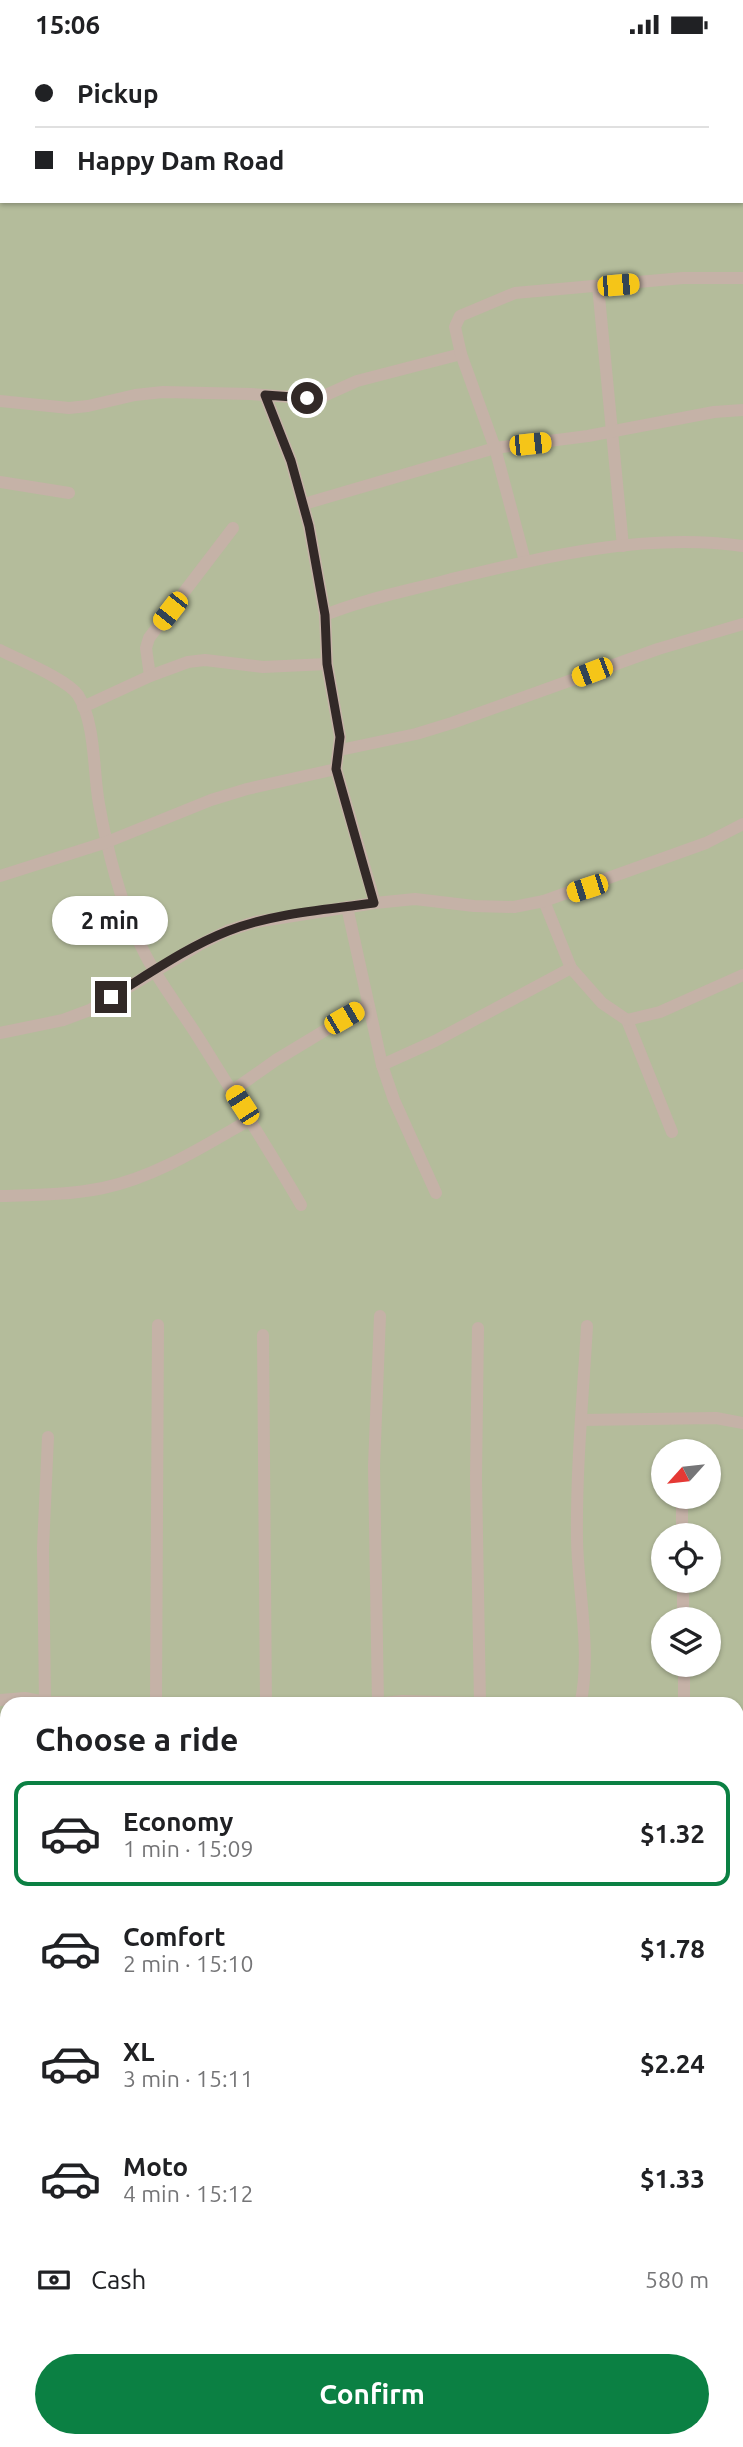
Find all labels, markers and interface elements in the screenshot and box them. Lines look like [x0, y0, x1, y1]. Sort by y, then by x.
text: 15:06 [35, 10, 100, 39]
text: Pickup [77, 79, 159, 108]
text: Happy Dam Road [77, 146, 284, 175]
car [597, 273, 640, 297]
route start [291, 382, 323, 414]
car [509, 431, 552, 457]
car [149, 588, 192, 634]
car [569, 655, 616, 689]
car [564, 872, 611, 904]
callout: 2 min [53, 895, 169, 944]
text: 2 min [81, 908, 139, 933]
route end [95, 981, 127, 1013]
car [321, 998, 368, 1038]
car [222, 1082, 263, 1128]
north arrow [651, 1439, 721, 1509]
map controls [651, 1439, 721, 1677]
button: locate [651, 1523, 721, 1593]
button: layers [651, 1607, 721, 1677]
text: Choose a ride [35, 1721, 238, 1757]
icon: car [39, 1802, 102, 1865]
text: Economy [123, 1807, 233, 1836]
text: $1.32 [640, 1819, 705, 1848]
text: 1 min · 15:09 [123, 1836, 254, 1861]
icon: car [39, 1917, 102, 1980]
text: Comfort [123, 1922, 226, 1951]
text: $1.78 [640, 1934, 705, 1963]
text: 2 min · 15:10 [123, 1951, 254, 1976]
icon: car [39, 2032, 102, 2095]
text: XL [123, 2037, 154, 2066]
text: $2.24 [640, 2049, 705, 2078]
text: 3 min · 15:11 [123, 2066, 254, 2091]
icon: car [39, 2147, 102, 2210]
text: Moto [123, 2152, 188, 2181]
text: $1.33 [640, 2164, 705, 2193]
text: 4 min · 15:12 [123, 2181, 254, 2206]
icon: cash [35, 2261, 73, 2299]
text: Cash [91, 2265, 146, 2294]
text: 580 m [645, 2267, 709, 2292]
button: Confirm [35, 2354, 709, 2434]

